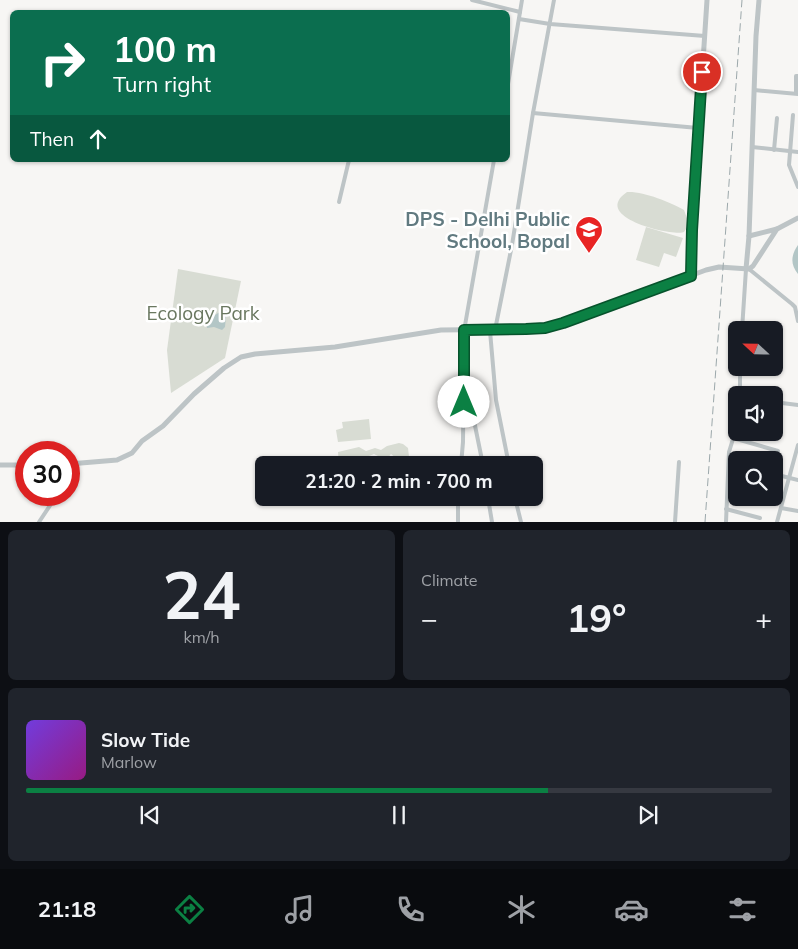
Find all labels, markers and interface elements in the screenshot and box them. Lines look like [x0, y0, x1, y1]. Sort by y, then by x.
text: 100 m [113, 27, 217, 71]
icon: right [30, 30, 95, 95]
pin [681, 51, 723, 93]
icon: arrive [688, 58, 716, 86]
text: Turn right [113, 70, 211, 98]
icon: ahead [84, 125, 112, 153]
text: Then [30, 127, 74, 151]
place label: DPS - Delhi Public School, Bopal [405, 207, 570, 253]
school or university icon: DPS - Delhi Public School, Bopal [574, 215, 604, 254]
park label: Ecology Park [146, 301, 260, 325]
north arrow [728, 321, 782, 376]
map controls [728, 321, 783, 506]
position arrow [437, 375, 489, 427]
button: sound [728, 386, 783, 441]
speed limit sign: 30 [15, 441, 80, 506]
button: search [728, 451, 783, 506]
text: 21:20 · 2 min · 700 m [305, 469, 493, 493]
text: 24 [162, 554, 241, 635]
text: Climate [421, 570, 477, 590]
text: 19° [566, 594, 627, 642]
text: − [421, 601, 438, 636]
text: + [755, 601, 772, 636]
text: km/h [183, 627, 220, 647]
text: Slow Tide [101, 728, 190, 752]
text: Marlow [101, 752, 157, 772]
icon: previous [136, 801, 164, 829]
icon: pause [385, 801, 413, 829]
icon: next [634, 801, 662, 829]
icon: directions [172, 892, 207, 927]
icon: music [282, 892, 317, 927]
icon: phone [393, 892, 428, 927]
icon: climate [504, 892, 539, 927]
icon: car [614, 892, 649, 927]
icon: filters [725, 892, 760, 927]
text: 21:18 [38, 895, 96, 923]

